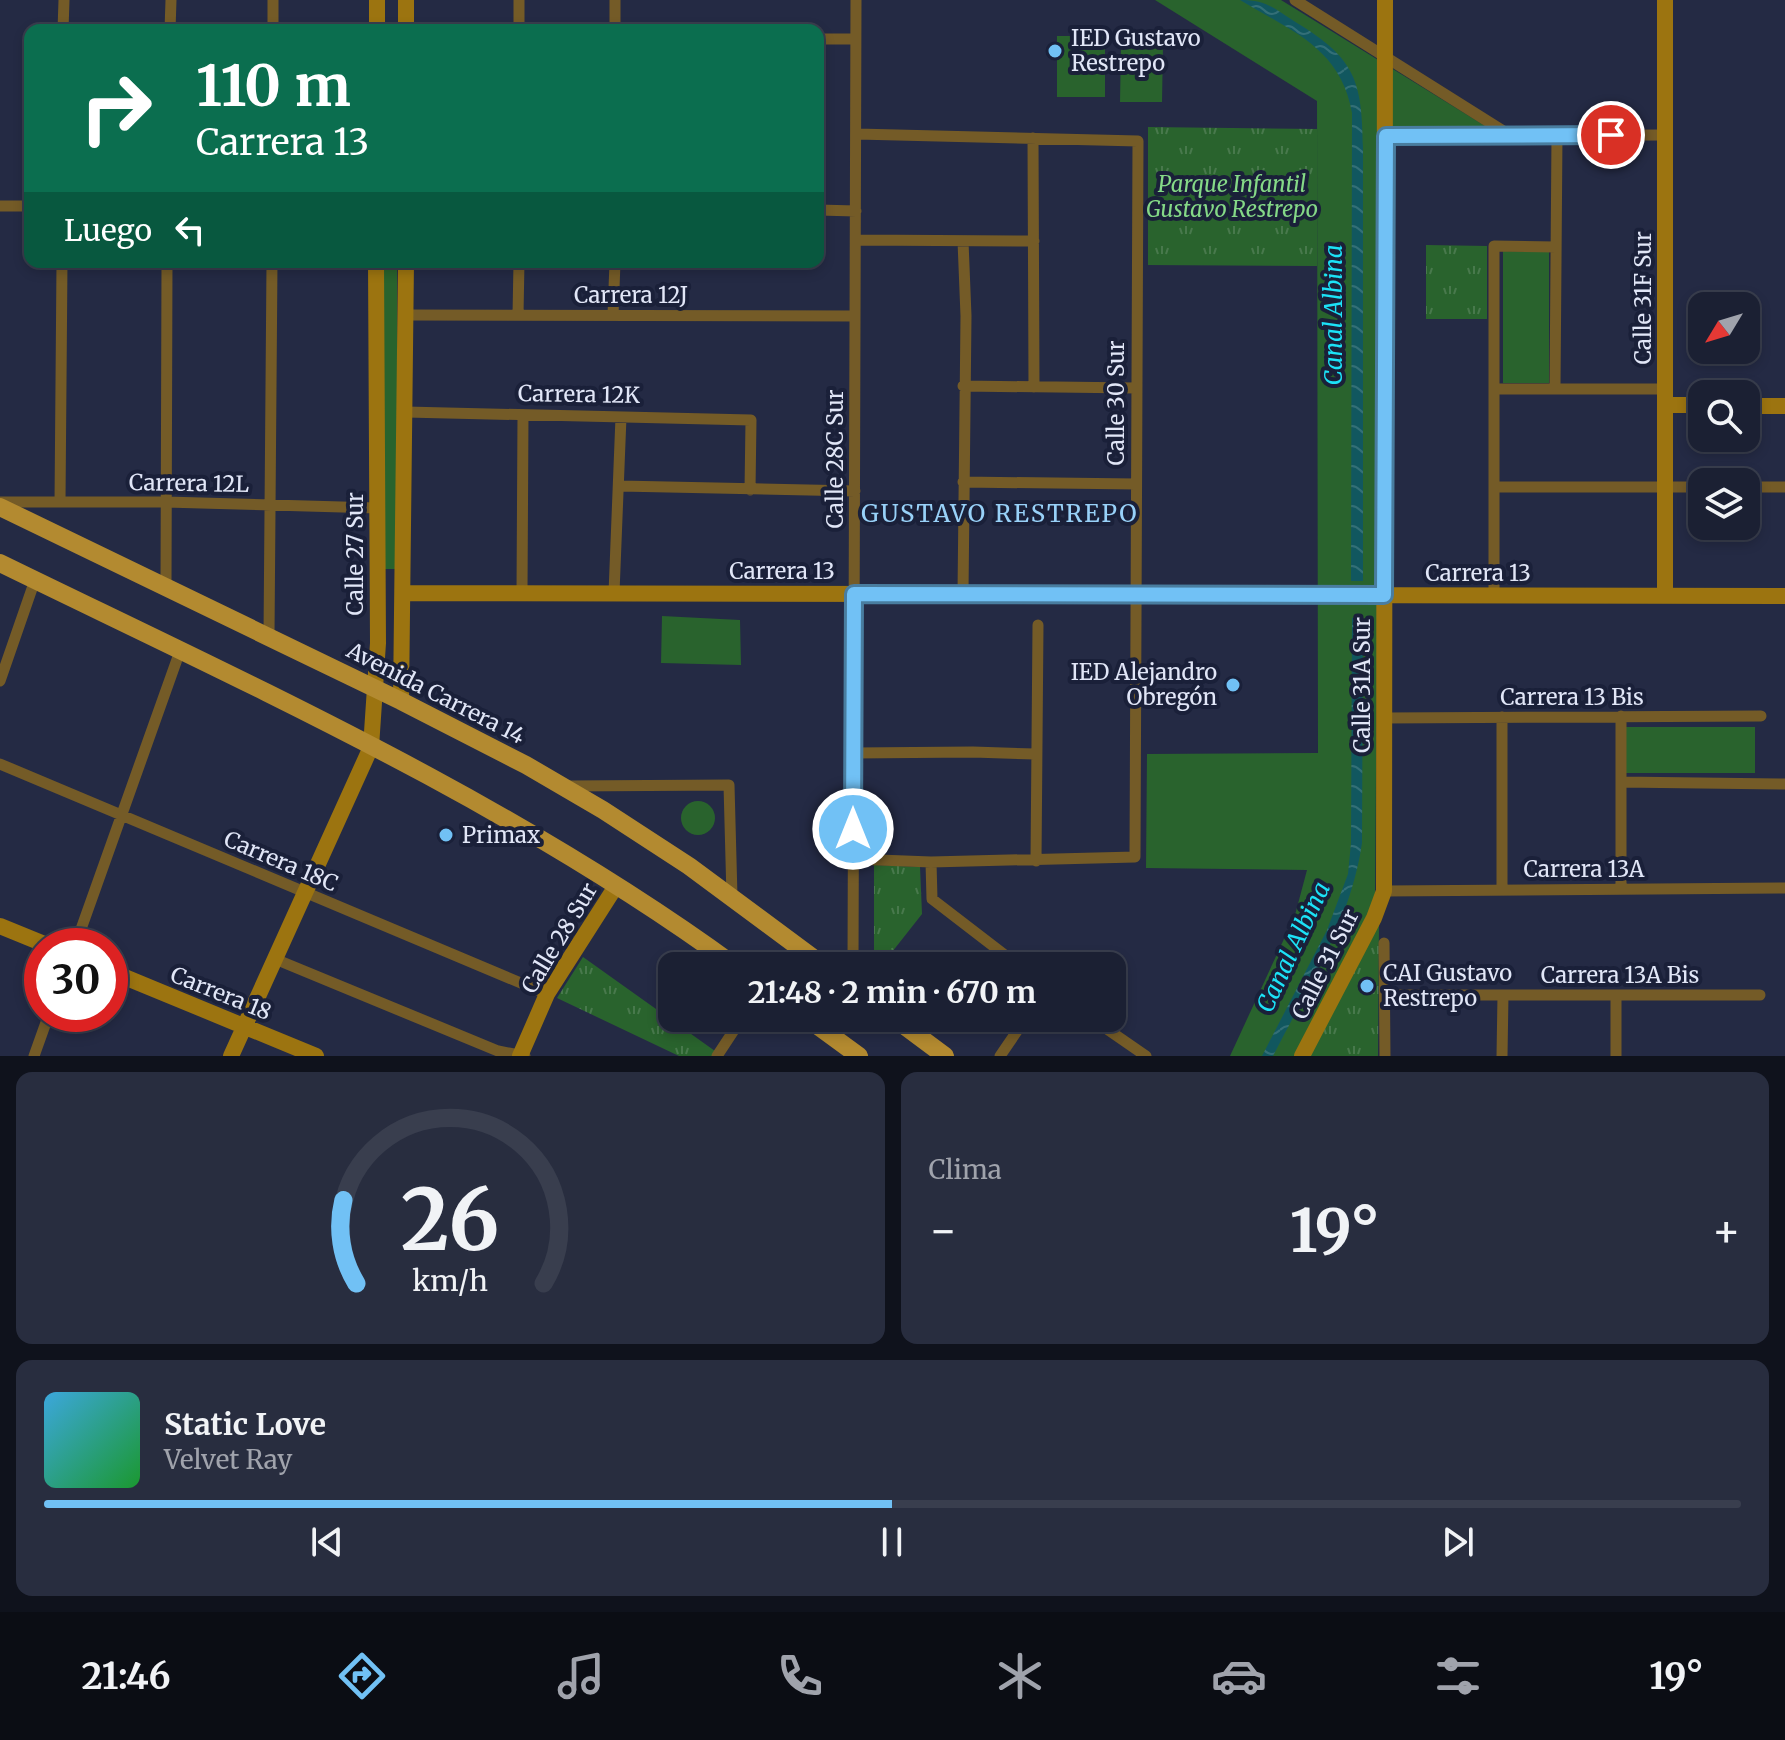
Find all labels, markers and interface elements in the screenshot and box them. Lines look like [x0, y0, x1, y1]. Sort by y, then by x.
place label: IED Gustavo Restrepo [1071, 24, 1201, 77]
marker: IED Gustavo Restrepo [1046, 42, 1064, 60]
text: 110 m [196, 51, 351, 121]
icon: right [64, 56, 168, 160]
pin [1577, 101, 1645, 169]
icon: arrive [1589, 113, 1633, 157]
text: Carrera 13 [196, 120, 369, 165]
park label: Parque Infantil Gustavo Restrepo [1146, 170, 1318, 223]
icon: left [168, 208, 212, 252]
text: Luego [64, 211, 152, 249]
street label: Calle 31F Sur [1629, 231, 1657, 365]
water label: Canal Albina [1318, 245, 1349, 385]
street label: Carrera 12J [574, 281, 688, 309]
north arrow [1688, 292, 1760, 364]
map controls [1688, 292, 1760, 540]
street label: Calle 30 Sur [1102, 340, 1130, 465]
street label: Carrera 12K [518, 379, 640, 409]
button: search [1688, 380, 1760, 452]
street label: Calle 28C Sur [821, 389, 849, 528]
street label: Carrera 12L [129, 468, 250, 498]
button: layers [1688, 468, 1760, 540]
street label: Calle 27 Sur [341, 492, 369, 616]
district label: GUSTAVO RESTREPO [861, 498, 1139, 529]
street label: Carrera 13 [729, 557, 835, 585]
street label: Carrera 13 [1425, 559, 1531, 587]
street label: Calle 31A Sur [1348, 617, 1376, 753]
street label: Avenida Carrera 14 [341, 636, 530, 750]
place label: IED Alejandro Obregón [1071, 658, 1217, 711]
marker: IED Alejandro Obregón [1224, 676, 1242, 694]
street label: Carrera 13 Bis [1500, 683, 1644, 711]
position arrow [811, 787, 895, 871]
place label: Primax [462, 821, 540, 849]
street label: Carrera 18C [220, 825, 342, 897]
marker: Primax [437, 826, 455, 844]
street label: Carrera 13A [1524, 855, 1645, 883]
street label: Calle 28 Sur [515, 877, 603, 998]
water label: Canal Albina [1249, 877, 1337, 1017]
street label: Calle 31 Sur [1285, 904, 1365, 1024]
speed limit sign: 30 [24, 928, 128, 1032]
place label: CAI Gustavo Restrepo [1383, 959, 1512, 1012]
street label: Carrera 18 [167, 960, 275, 1026]
street label: Carrera 13A Bis [1541, 961, 1699, 989]
text: 21:48 · 2 min · 670 m [748, 973, 1036, 1011]
marker: CAI Gustavo Restrepo [1358, 977, 1376, 995]
text: Clima [929, 1153, 1002, 1186]
text: 26 [401, 1168, 500, 1273]
text: 19° [1290, 1193, 1380, 1268]
text: − [929, 1203, 958, 1258]
text: + [1712, 1203, 1741, 1258]
text: km/h [412, 1263, 488, 1299]
text: Static Love [164, 1405, 326, 1443]
text: Velvet Ray [164, 1443, 292, 1476]
icon: previous [305, 1520, 349, 1564]
icon: pause [870, 1520, 914, 1564]
icon: next [1436, 1520, 1480, 1564]
icon: directions [334, 1648, 390, 1704]
icon: music [553, 1648, 609, 1704]
icon: phone [772, 1648, 828, 1704]
icon: climate [992, 1648, 1048, 1704]
icon: car [1211, 1648, 1267, 1704]
icon: filters [1430, 1648, 1486, 1704]
text: 21:46 [82, 1654, 171, 1699]
text: 19° [1649, 1654, 1703, 1699]

